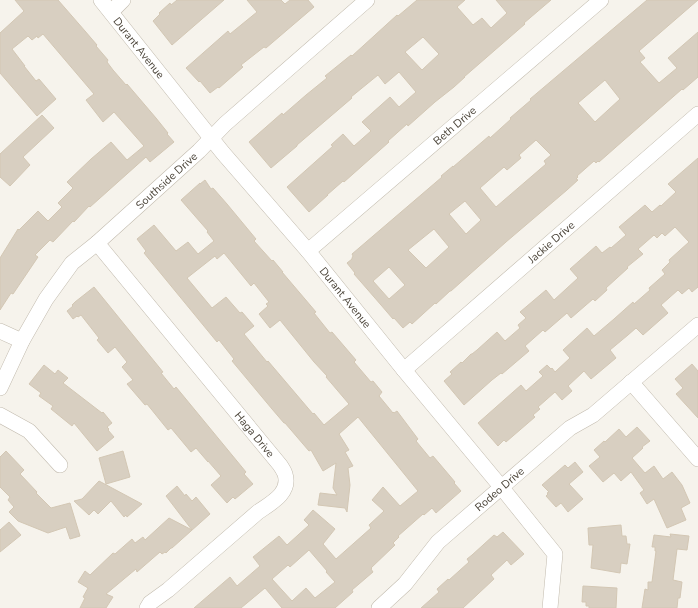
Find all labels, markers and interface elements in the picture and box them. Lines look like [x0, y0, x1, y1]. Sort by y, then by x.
street label: Durant Avenue [110, 14, 168, 82]
street label: Beth Drive [430, 103, 480, 149]
street label: Southside Drive [133, 149, 201, 213]
street label: Jackie Drive [524, 218, 578, 267]
street label: Durant Avenue [316, 264, 374, 331]
street label: Haga Drive [231, 409, 278, 461]
street label: Rodeo Drive [472, 464, 528, 515]

